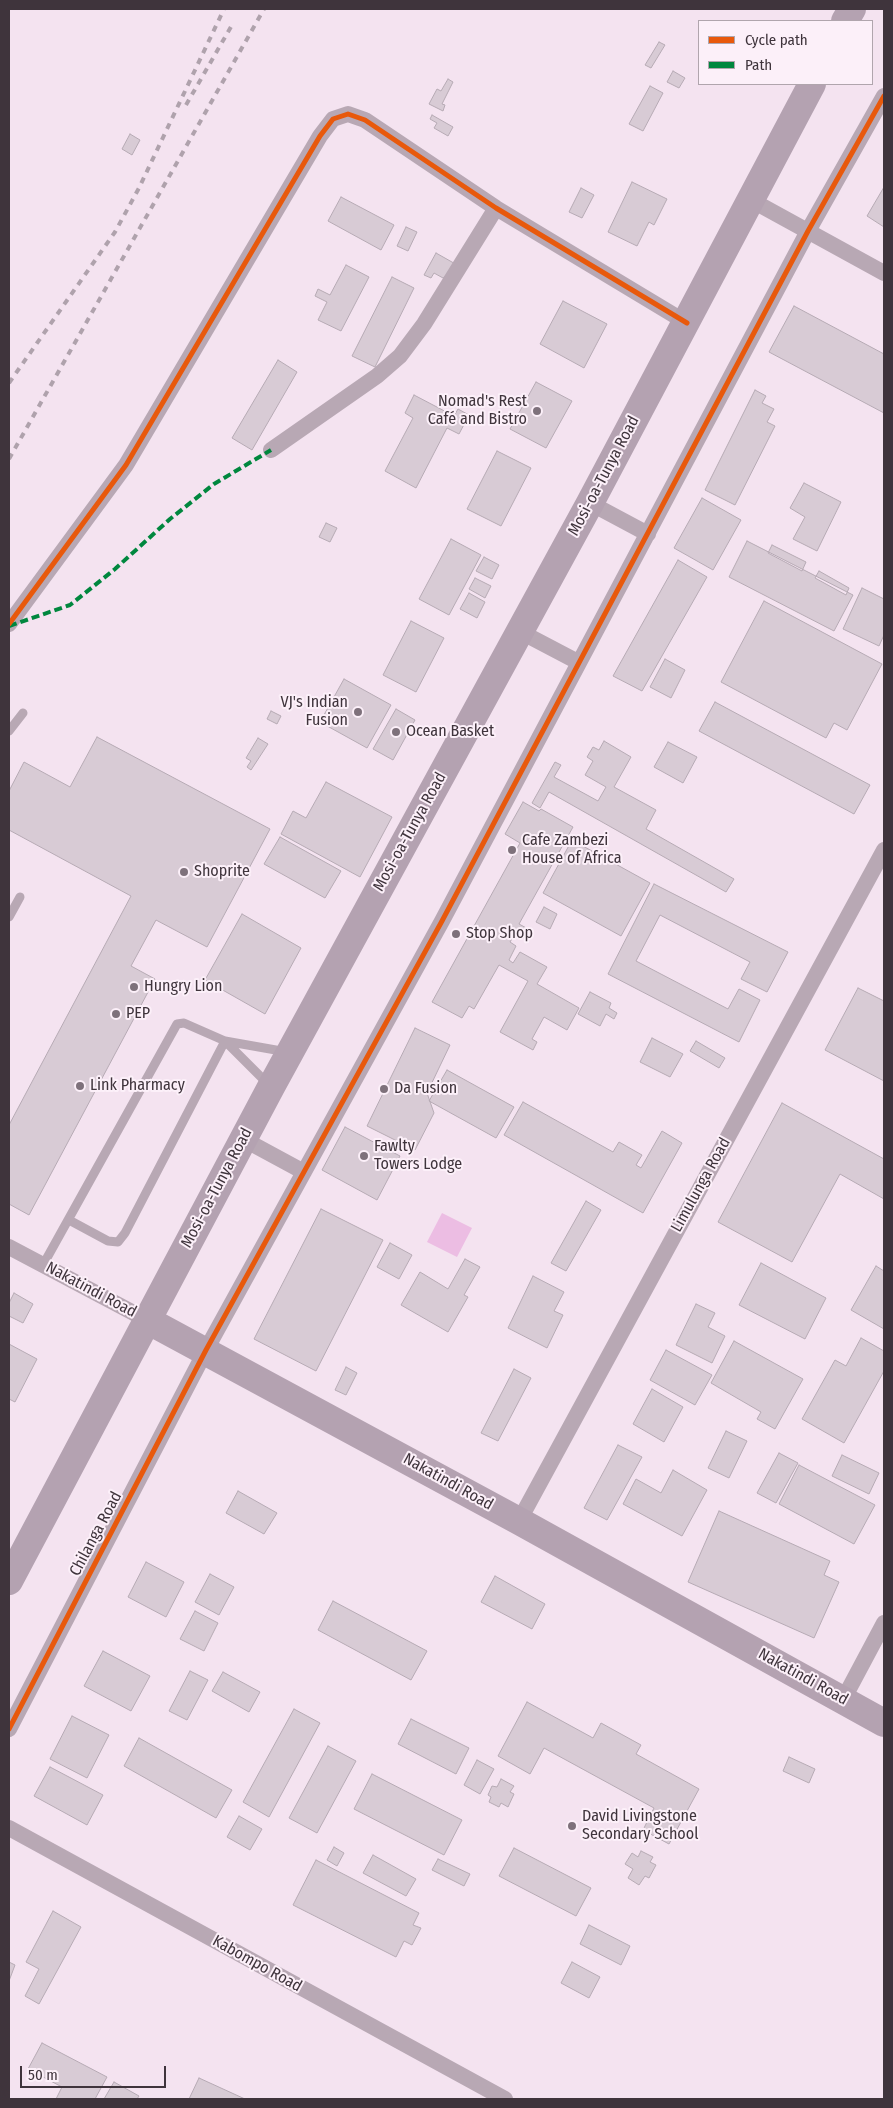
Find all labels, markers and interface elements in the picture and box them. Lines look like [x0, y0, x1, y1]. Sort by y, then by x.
legend [698, 20, 873, 85]
text: Cycle path [745, 31, 808, 49]
text: Path [745, 56, 772, 74]
place label: Nomad's Rest Café and Bistro [428, 392, 527, 430]
marker: Nomad's Rest Café and Bistro [531, 405, 543, 417]
street label: Mosi-oa-Tunya Road [564, 413, 644, 539]
place label: VJ's Indian Fusion [280, 693, 348, 731]
marker: VJ's Indian Fusion [352, 706, 364, 718]
place label: Ocean Basket [406, 722, 494, 742]
marker: Ocean Basket [390, 726, 402, 738]
street label: Mosi-oa-Tunya Road [369, 769, 451, 895]
place label: Cafe Zambezi House of Africa [522, 831, 622, 869]
marker: Cafe Zambezi House of Africa [506, 844, 518, 856]
place label: Shoprite [194, 862, 250, 882]
marker: Shoprite [178, 866, 190, 878]
place label: Stop Shop [466, 924, 533, 944]
marker: Stop Shop [450, 928, 462, 940]
place label: Hungry Lion [144, 977, 222, 997]
marker: Hungry Lion [128, 981, 140, 993]
place label: PEP [126, 1004, 150, 1024]
marker: PEP [110, 1008, 122, 1020]
place label: Link Pharmacy [90, 1076, 185, 1096]
place label: Da Fusion [394, 1079, 457, 1099]
marker: Link Pharmacy [74, 1080, 86, 1092]
marker: Da Fusion [378, 1083, 390, 1095]
street label: Mosi-oa-Tunya Road [177, 1125, 257, 1251]
street label: Limulunga Road [667, 1135, 735, 1235]
place label: Fawlty Towers Lodge [374, 1137, 462, 1175]
marker: Fawlty Towers Lodge [358, 1150, 370, 1162]
street label: Nakatindi Road [42, 1258, 140, 1322]
street label: Nakatindi Road [400, 1449, 496, 1515]
street label: Chilanga Road [66, 1489, 126, 1579]
street label: Nakatindi Road [755, 1644, 851, 1710]
place label: David Livingstone Secondary School [582, 1807, 698, 1845]
marker: David Livingstone Secondary School [566, 1820, 578, 1832]
street label: Kabompo Road [209, 1932, 305, 1996]
scale bar [22, 2056, 169, 2088]
text: 50 m [28, 2066, 58, 2084]

